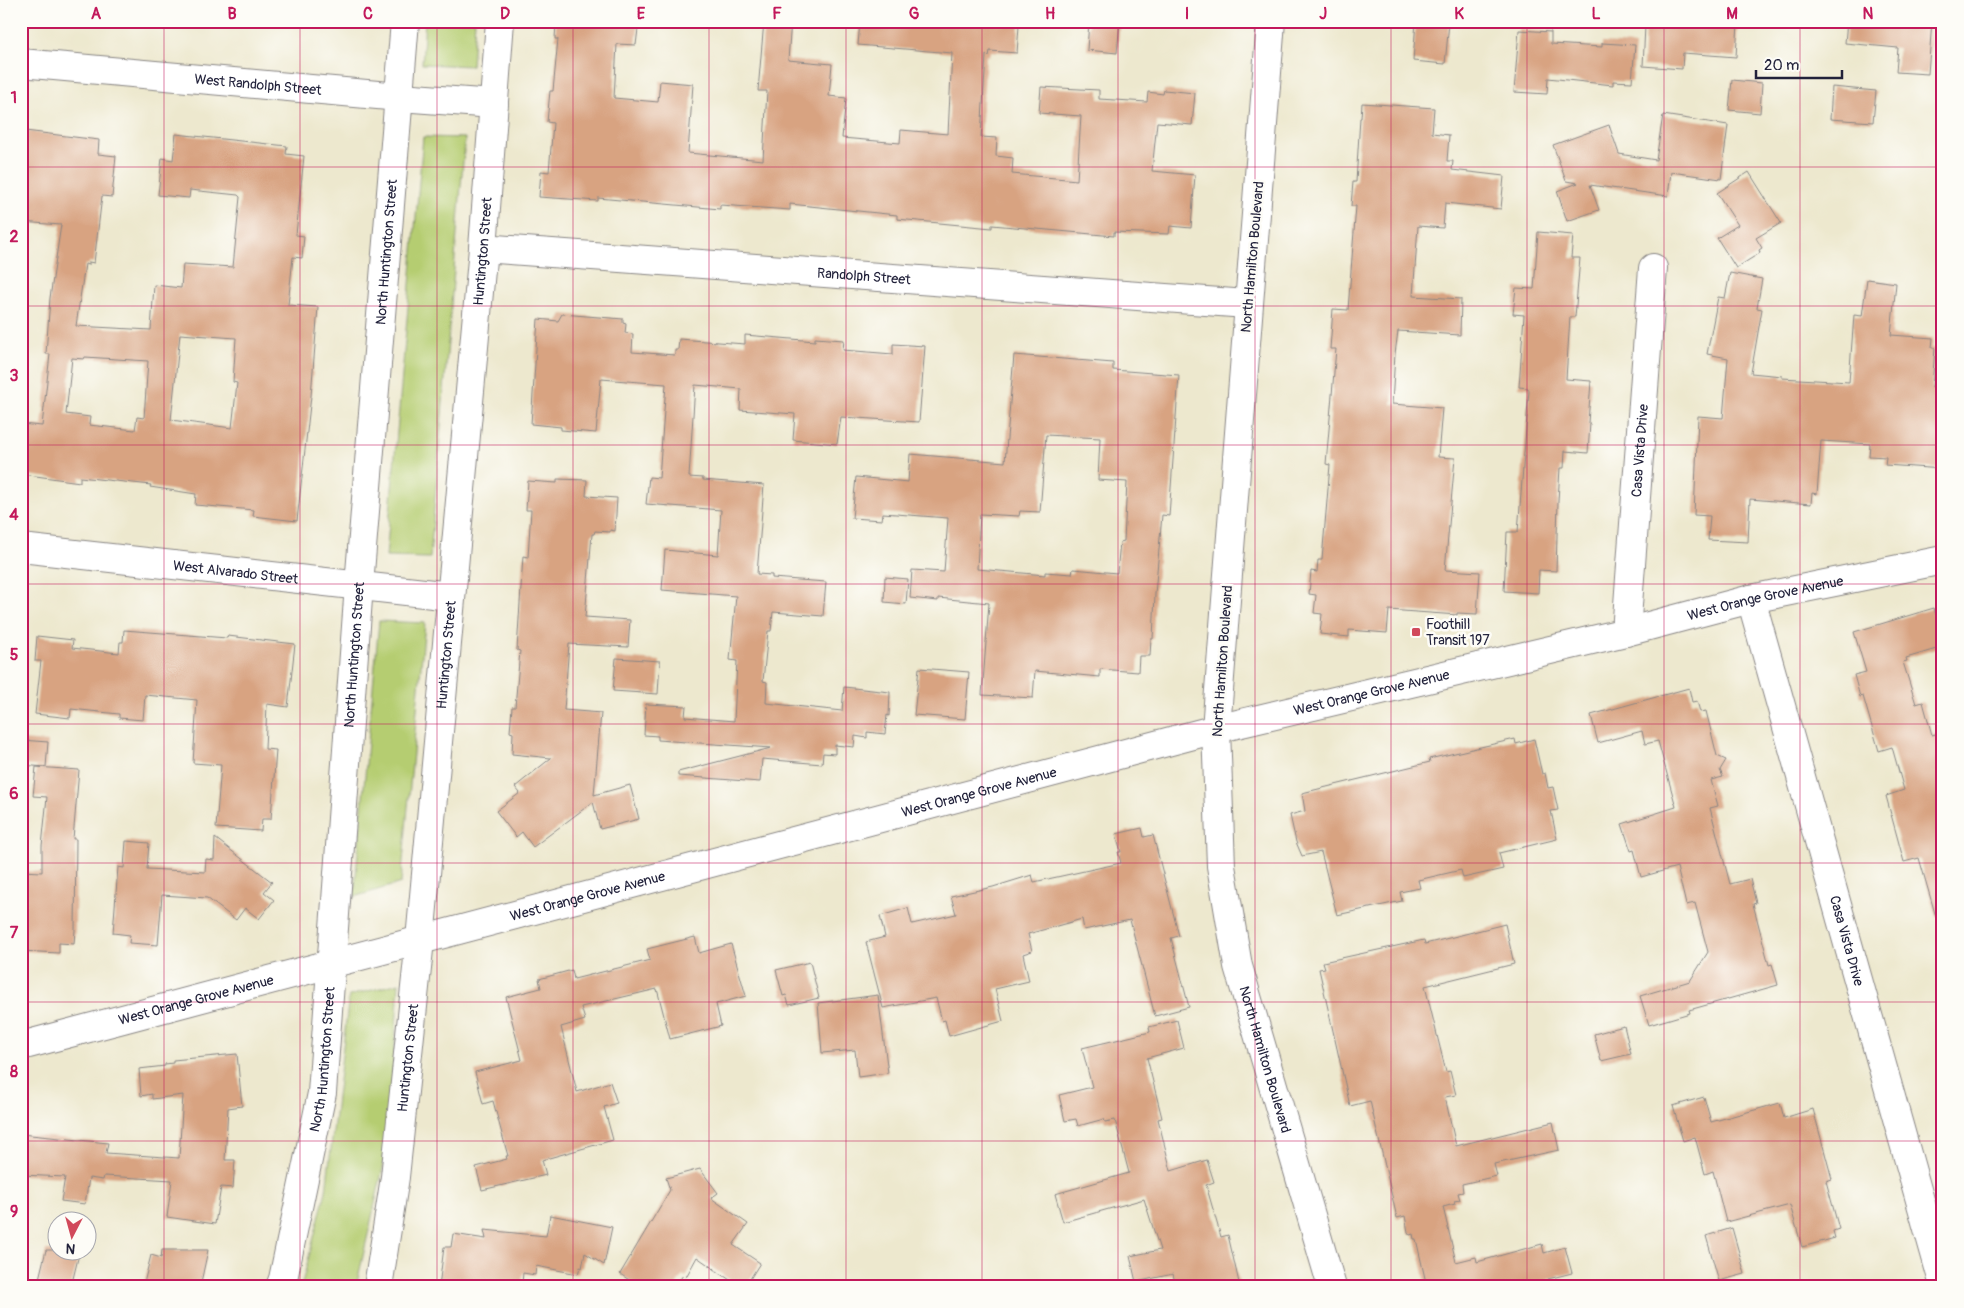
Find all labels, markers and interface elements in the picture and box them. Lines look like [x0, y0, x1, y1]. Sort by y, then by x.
text: A [91, 4, 102, 24]
text: B [227, 4, 237, 24]
text: C [363, 4, 373, 24]
text: D [500, 4, 510, 24]
text: E [637, 4, 646, 24]
text: F [772, 4, 782, 24]
text: G [909, 4, 920, 24]
text: H [1045, 4, 1055, 24]
text: I [1185, 4, 1189, 24]
text: J [1319, 4, 1327, 24]
text: K [1454, 4, 1464, 24]
text: L [1591, 4, 1601, 24]
text: M [1726, 4, 1738, 24]
text: N [1863, 4, 1874, 24]
scale bar [1756, 48, 1843, 80]
text: 20 m [1764, 56, 1799, 75]
street label: West Randolph Street [194, 71, 323, 99]
text: 1 [11, 88, 17, 108]
street label: North Huntington Street [372, 178, 401, 326]
street label: North Hamilton Boulevard [1237, 180, 1268, 333]
street label: Huntington Street [470, 196, 496, 306]
text: 2 [10, 227, 19, 247]
street label: Randolph Street [817, 265, 912, 288]
text: 3 [10, 366, 19, 386]
street label: Casa Vista Drive [1628, 403, 1652, 498]
text: 4 [9, 505, 19, 525]
street label: West Alvarado Street [172, 557, 299, 588]
street label: West Orange Grove Avenue [1685, 572, 1845, 624]
street label: North Huntington Street [341, 581, 368, 728]
street label: North Hamilton Boulevard [1209, 585, 1236, 737]
street label: Huntington Street [433, 600, 460, 710]
place label: Foothill Transit 197 [1426, 616, 1490, 649]
marker: Foothill Transit 197 [1410, 626, 1422, 638]
text: 5 [10, 645, 19, 665]
street label: West Orange Grove Avenue [1292, 666, 1451, 719]
street label: West Orange Grove Avenue [900, 764, 1058, 821]
text: 6 [9, 784, 19, 804]
street label: West Orange Grove Avenue [508, 868, 667, 925]
street label: Casa Vista Drive [1826, 894, 1867, 988]
text: 7 [10, 923, 19, 943]
street label: West Orange Grove Avenue [117, 971, 276, 1029]
street label: North Hamilton Boulevard [1235, 984, 1294, 1135]
street label: North Huntington Street [306, 986, 339, 1134]
street label: Huntington Street [394, 1003, 422, 1113]
text: 8 [10, 1062, 18, 1082]
text: 9 [10, 1202, 18, 1222]
north arrow [48, 1210, 98, 1260]
text: N [65, 1239, 76, 1257]

